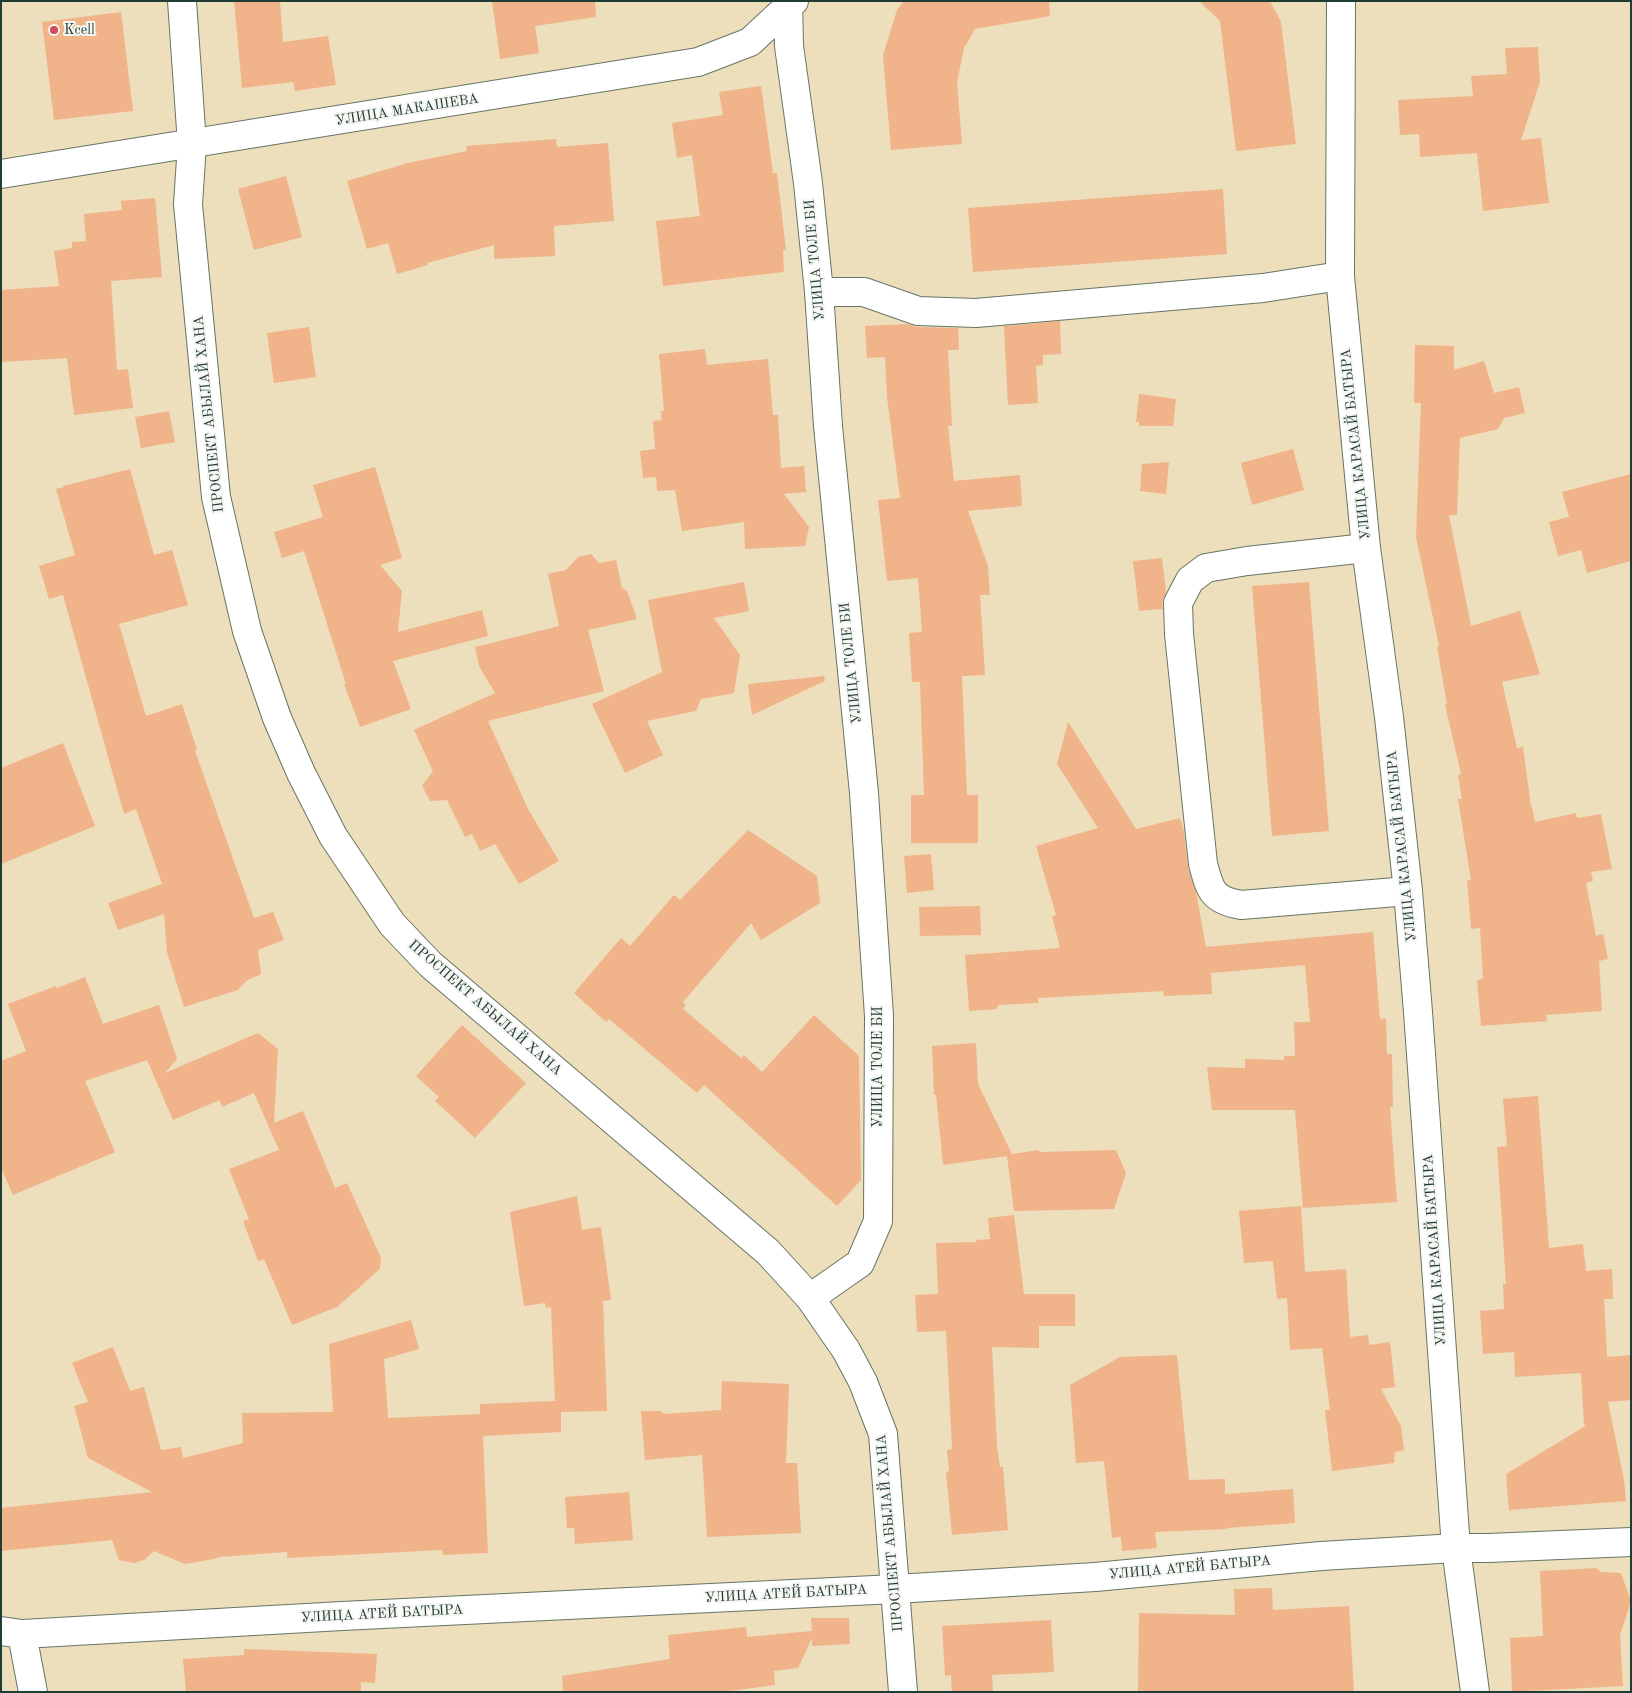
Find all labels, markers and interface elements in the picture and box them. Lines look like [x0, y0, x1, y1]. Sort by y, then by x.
place label: Kcell [64, 22, 95, 38]
marker: Kcell [48, 24, 60, 36]
street label: УЛИЦА МАКАШЕВА [334, 90, 480, 130]
street label: УЛИЦА ТОЛЕ БИ [801, 199, 829, 321]
street label: ПРОСПЕКТ АБЫЛАЙ ХАНА [190, 315, 228, 513]
street label: УЛИЦА КАРАСАЙ БАТЫРА [1338, 348, 1374, 540]
street label: УЛИЦА ТОЛЕ БИ [836, 602, 866, 724]
street label: УЛИЦА КАРАСАЙ БАТЫРА [1384, 750, 1420, 942]
street label: ПРОСПЕКТ АБЫЛАЙ ХАНА [405, 937, 565, 1079]
street label: УЛИЦА ТОЛЕ БИ [870, 1006, 886, 1128]
street label: УЛИЦА КАРАСАЙ БАТЫРА [1420, 1154, 1450, 1346]
street label: ПРОСПЕКТ АБЫЛАЙ ХАНА [873, 1434, 907, 1632]
street label: УЛИЦА АТЕЙ БАТЫРА [1108, 1553, 1272, 1583]
street label: УЛИЦА АТЕЙ БАТЫРА [704, 1581, 868, 1607]
street label: УЛИЦА АТЕЙ БАТЫРА [300, 1601, 464, 1627]

